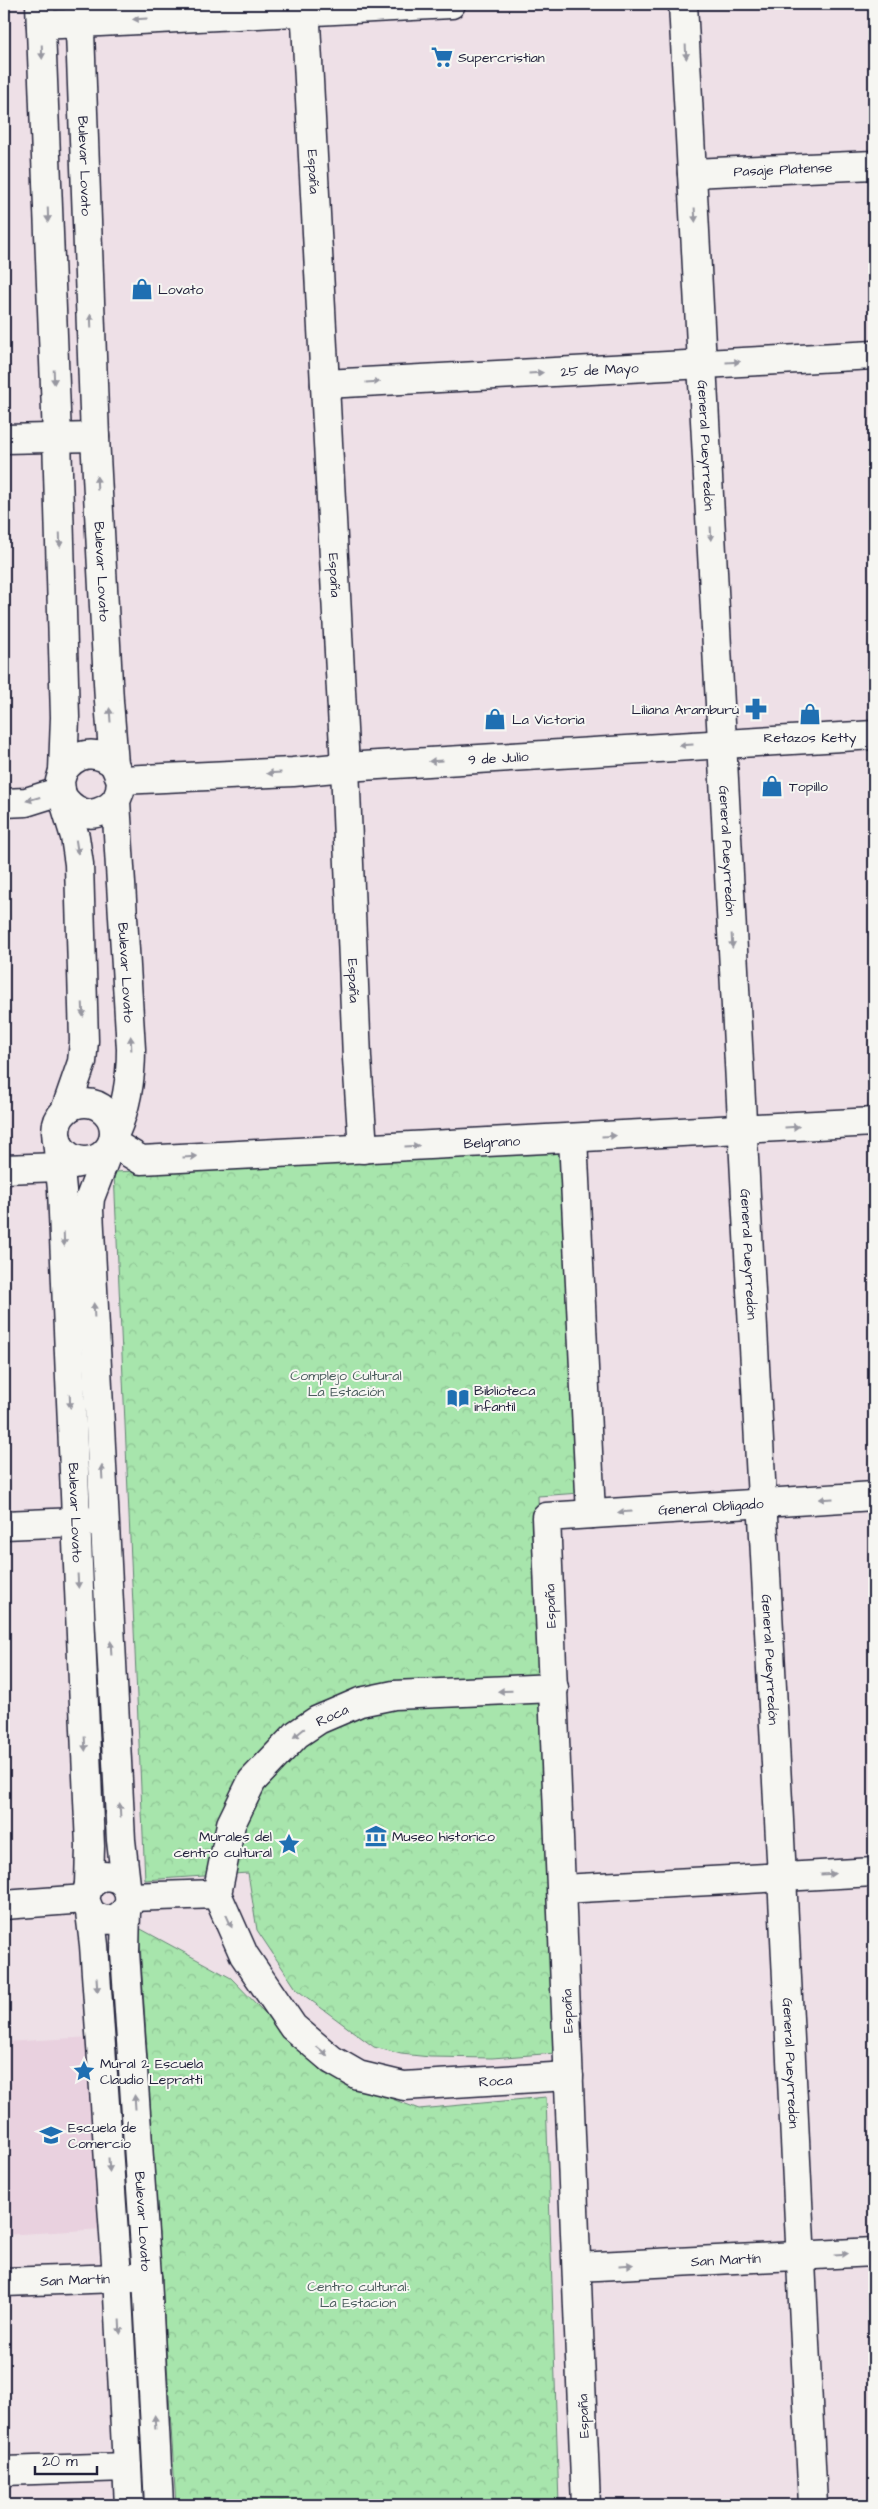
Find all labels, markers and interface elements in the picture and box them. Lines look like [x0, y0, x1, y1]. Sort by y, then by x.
one-way arrow [132, 16, 148, 24]
supermarket icon: Supercristian [429, 44, 455, 70]
one-way arrow [38, 45, 46, 61]
one-way arrow [682, 45, 690, 61]
place label: Supercristian [458, 48, 545, 68]
street label: Bulevar Lovato [72, 116, 96, 216]
street label: España [302, 149, 324, 195]
street label: Pasaje Platense [733, 158, 833, 182]
one-way arrow [44, 207, 52, 223]
one-way arrow [691, 207, 699, 223]
shop icon: Lovato [129, 276, 155, 302]
place label: Lovato [158, 280, 204, 300]
one-way arrow [86, 312, 94, 328]
street label: 25 de Mayo [560, 358, 639, 383]
one-way arrow [725, 358, 741, 366]
one-way arrow [528, 368, 544, 376]
one-way arrow [51, 369, 59, 385]
one-way arrow [366, 377, 382, 385]
street label: General Pueyrredón [692, 380, 719, 511]
one-way arrow [93, 475, 101, 491]
street label: Bulevar Lovato [88, 521, 114, 622]
one-way arrow [708, 526, 716, 542]
one-way arrow [56, 532, 64, 548]
street label: España [323, 553, 345, 598]
pharmacy icon: Liliana Aramburú [743, 696, 769, 722]
place label: Liliana Aramburú [631, 700, 739, 720]
shop icon: Retazos Ketty [797, 701, 823, 727]
shop icon: La Victoria [482, 706, 508, 732]
one-way arrow [105, 707, 113, 723]
place label: La Victoria [512, 710, 585, 730]
place label: Retazos Ketty [764, 728, 857, 748]
one-way arrow [678, 742, 694, 750]
street label: 9 de Julio [467, 747, 529, 771]
one-way arrow [428, 757, 444, 765]
one-way arrow [266, 769, 282, 777]
shop icon: Topillo [759, 773, 785, 799]
place label: Topillo [789, 777, 828, 797]
street label: General Pueyrredón [713, 785, 740, 917]
one-way arrow [25, 796, 40, 804]
one-way arrow [73, 840, 81, 856]
street label: Bulevar Lovato [112, 922, 138, 1023]
one-way arrow [729, 933, 737, 949]
street label: España [342, 958, 364, 1003]
one-way arrow [79, 1002, 87, 1018]
one-way arrow [126, 1035, 134, 1051]
one-way arrow [784, 1122, 800, 1130]
street label: Belgrano [463, 1131, 521, 1154]
one-way arrow [601, 1132, 617, 1140]
one-way arrow [404, 1142, 420, 1150]
one-way arrow [182, 1153, 198, 1161]
street label: General Pueyrredón [735, 1188, 762, 1320]
one-way arrow [60, 1231, 68, 1247]
one-way arrow [90, 1302, 98, 1318]
park label: Complejo Cultural La Estación [290, 1366, 402, 1402]
place label: Biblioteca infantil [474, 1381, 535, 1417]
library icon: Biblioteca infantil [445, 1385, 471, 1411]
one-way arrow [67, 1394, 75, 1410]
street label: Bulevar Lovato [63, 1462, 87, 1563]
one-way arrow [98, 1464, 106, 1480]
street label: General Obligado [658, 1494, 764, 1521]
one-way arrow [817, 1495, 833, 1503]
one-way arrow [617, 1508, 633, 1516]
one-way arrow [74, 1573, 82, 1589]
street label: España [540, 1583, 562, 1628]
street label: General Pueyrredón [756, 1594, 783, 1726]
one-way arrow [107, 1639, 115, 1655]
one-way arrow [497, 1687, 513, 1695]
street label: Roca [313, 1700, 352, 1732]
one-way arrow [292, 1728, 305, 1739]
one-way arrow [81, 1736, 89, 1752]
one-way arrow [115, 1802, 123, 1818]
museum icon: Museo historico [363, 1823, 389, 1849]
place label: Murales del centro cultural [174, 1827, 272, 1863]
place label: Museo historico [392, 1827, 495, 1847]
place icon: Murales del centro cultural [276, 1831, 302, 1857]
one-way arrow [821, 1870, 837, 1878]
one-way arrow [225, 1914, 233, 1928]
one-way arrow [93, 1978, 101, 1994]
street label: España [557, 1988, 579, 2033]
street label: General Pueyrredón [777, 1997, 803, 2129]
one-way arrow [315, 2046, 328, 2057]
place label: Mural 2 Escuela Claudio Lepratti [100, 2054, 203, 2090]
place icon: Mural 2 Escuela Claudio Lepratti [71, 2058, 97, 2084]
street label: Roca [478, 2070, 513, 2092]
one-way arrow [131, 2094, 139, 2110]
place label: Escuela de Comercio [68, 2118, 137, 2154]
school or university icon: Escuela de Comercio [38, 2122, 64, 2148]
one-way arrow [106, 2157, 114, 2173]
street label: Bulevar Lovato [129, 2171, 156, 2272]
street label: San Martín [690, 2249, 761, 2272]
one-way arrow [833, 2249, 849, 2257]
one-way arrow [618, 2260, 634, 2268]
street label: San Martín [40, 2269, 110, 2292]
park label: Centro cultural: La Estacion [307, 2277, 409, 2313]
one-way arrow [116, 2319, 124, 2335]
street label: España [573, 2393, 595, 2438]
one-way arrow [150, 2413, 158, 2429]
scale bar [35, 2444, 98, 2476]
text: 20 m [42, 2451, 78, 2472]

